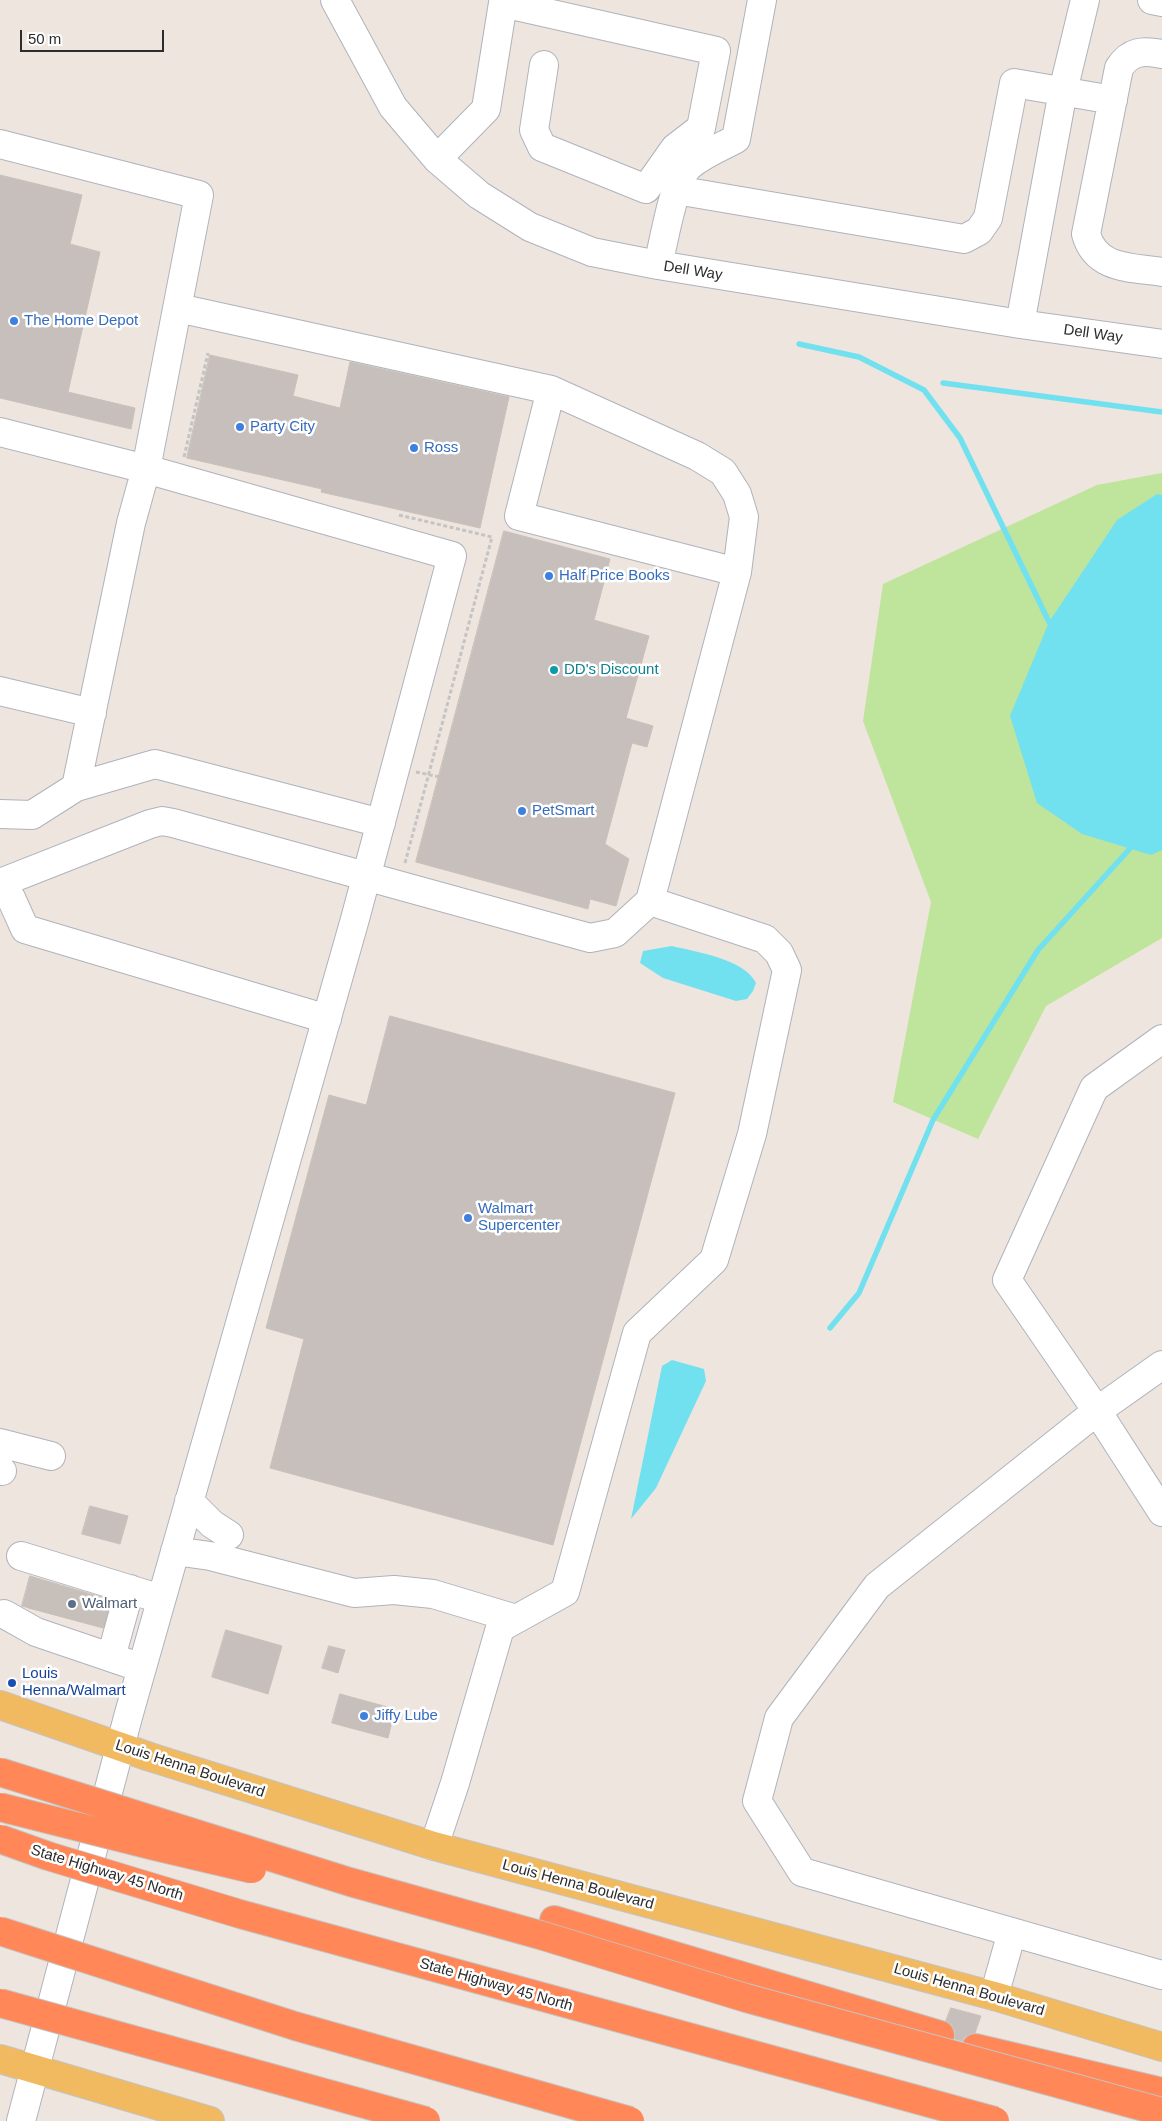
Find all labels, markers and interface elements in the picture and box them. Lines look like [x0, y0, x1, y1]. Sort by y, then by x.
scale bar [22, 20, 166, 52]
text: 50 m [28, 30, 61, 47]
street label: Dell Way [662, 257, 724, 285]
place label: The Home Depot [24, 312, 138, 330]
marker: The Home Depot [8, 315, 20, 327]
street label: Dell Way [1062, 321, 1124, 347]
place label: Party City [250, 418, 315, 436]
marker: Party City [234, 421, 246, 433]
place label: Ross [424, 439, 458, 457]
marker: Ross [408, 442, 420, 454]
place label: Half Price Books [559, 567, 670, 585]
marker: Half Price Books [543, 570, 555, 582]
place label: DD's Discount [564, 661, 659, 679]
marker: DD's Discount [548, 664, 560, 676]
place label: PetSmart [532, 802, 595, 820]
marker: PetSmart [516, 805, 528, 817]
place label: Walmart Supercenter [478, 1200, 560, 1235]
marker: Walmart Supercenter [462, 1212, 474, 1224]
place label: Walmart [82, 1595, 137, 1613]
marker: Walmart [66, 1598, 78, 1610]
place label: Louis Henna/Walmart [22, 1665, 126, 1700]
marker: Louis Henna/Walmart [6, 1677, 18, 1689]
place label: Jiffy Lube [374, 1707, 438, 1725]
marker: Jiffy Lube [358, 1710, 370, 1722]
street label: Louis Henna Boulevard [113, 1736, 267, 1802]
street label: State Highway 45 North [29, 1841, 185, 1905]
street label: Louis Henna Boulevard [500, 1856, 656, 1914]
street label: State Highway 45 North [417, 1955, 575, 2015]
street label: Louis Henna Boulevard [892, 1960, 1046, 2020]

